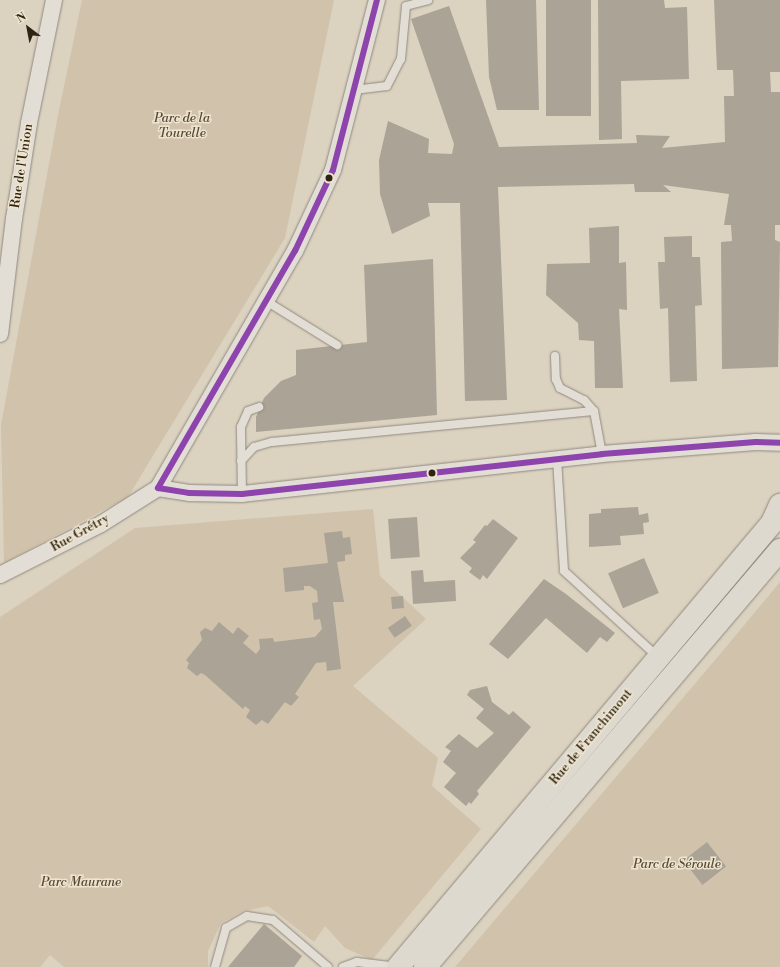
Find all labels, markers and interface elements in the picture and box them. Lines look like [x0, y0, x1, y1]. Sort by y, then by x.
north arrow [8, 8, 48, 48]
text: N [14, 10, 29, 26]
park label: Parc de la Tourelle [154, 111, 210, 142]
street label: Rue de l'Union [8, 123, 36, 209]
unlabelled marker [324, 173, 334, 183]
unlabelled marker [427, 468, 437, 478]
street label: Rue Grétry [48, 511, 112, 555]
street label: Rue de Franchimont [546, 686, 636, 788]
park label: Parc de Séroule [633, 856, 721, 872]
park label: Parc Maurane [41, 874, 121, 890]

